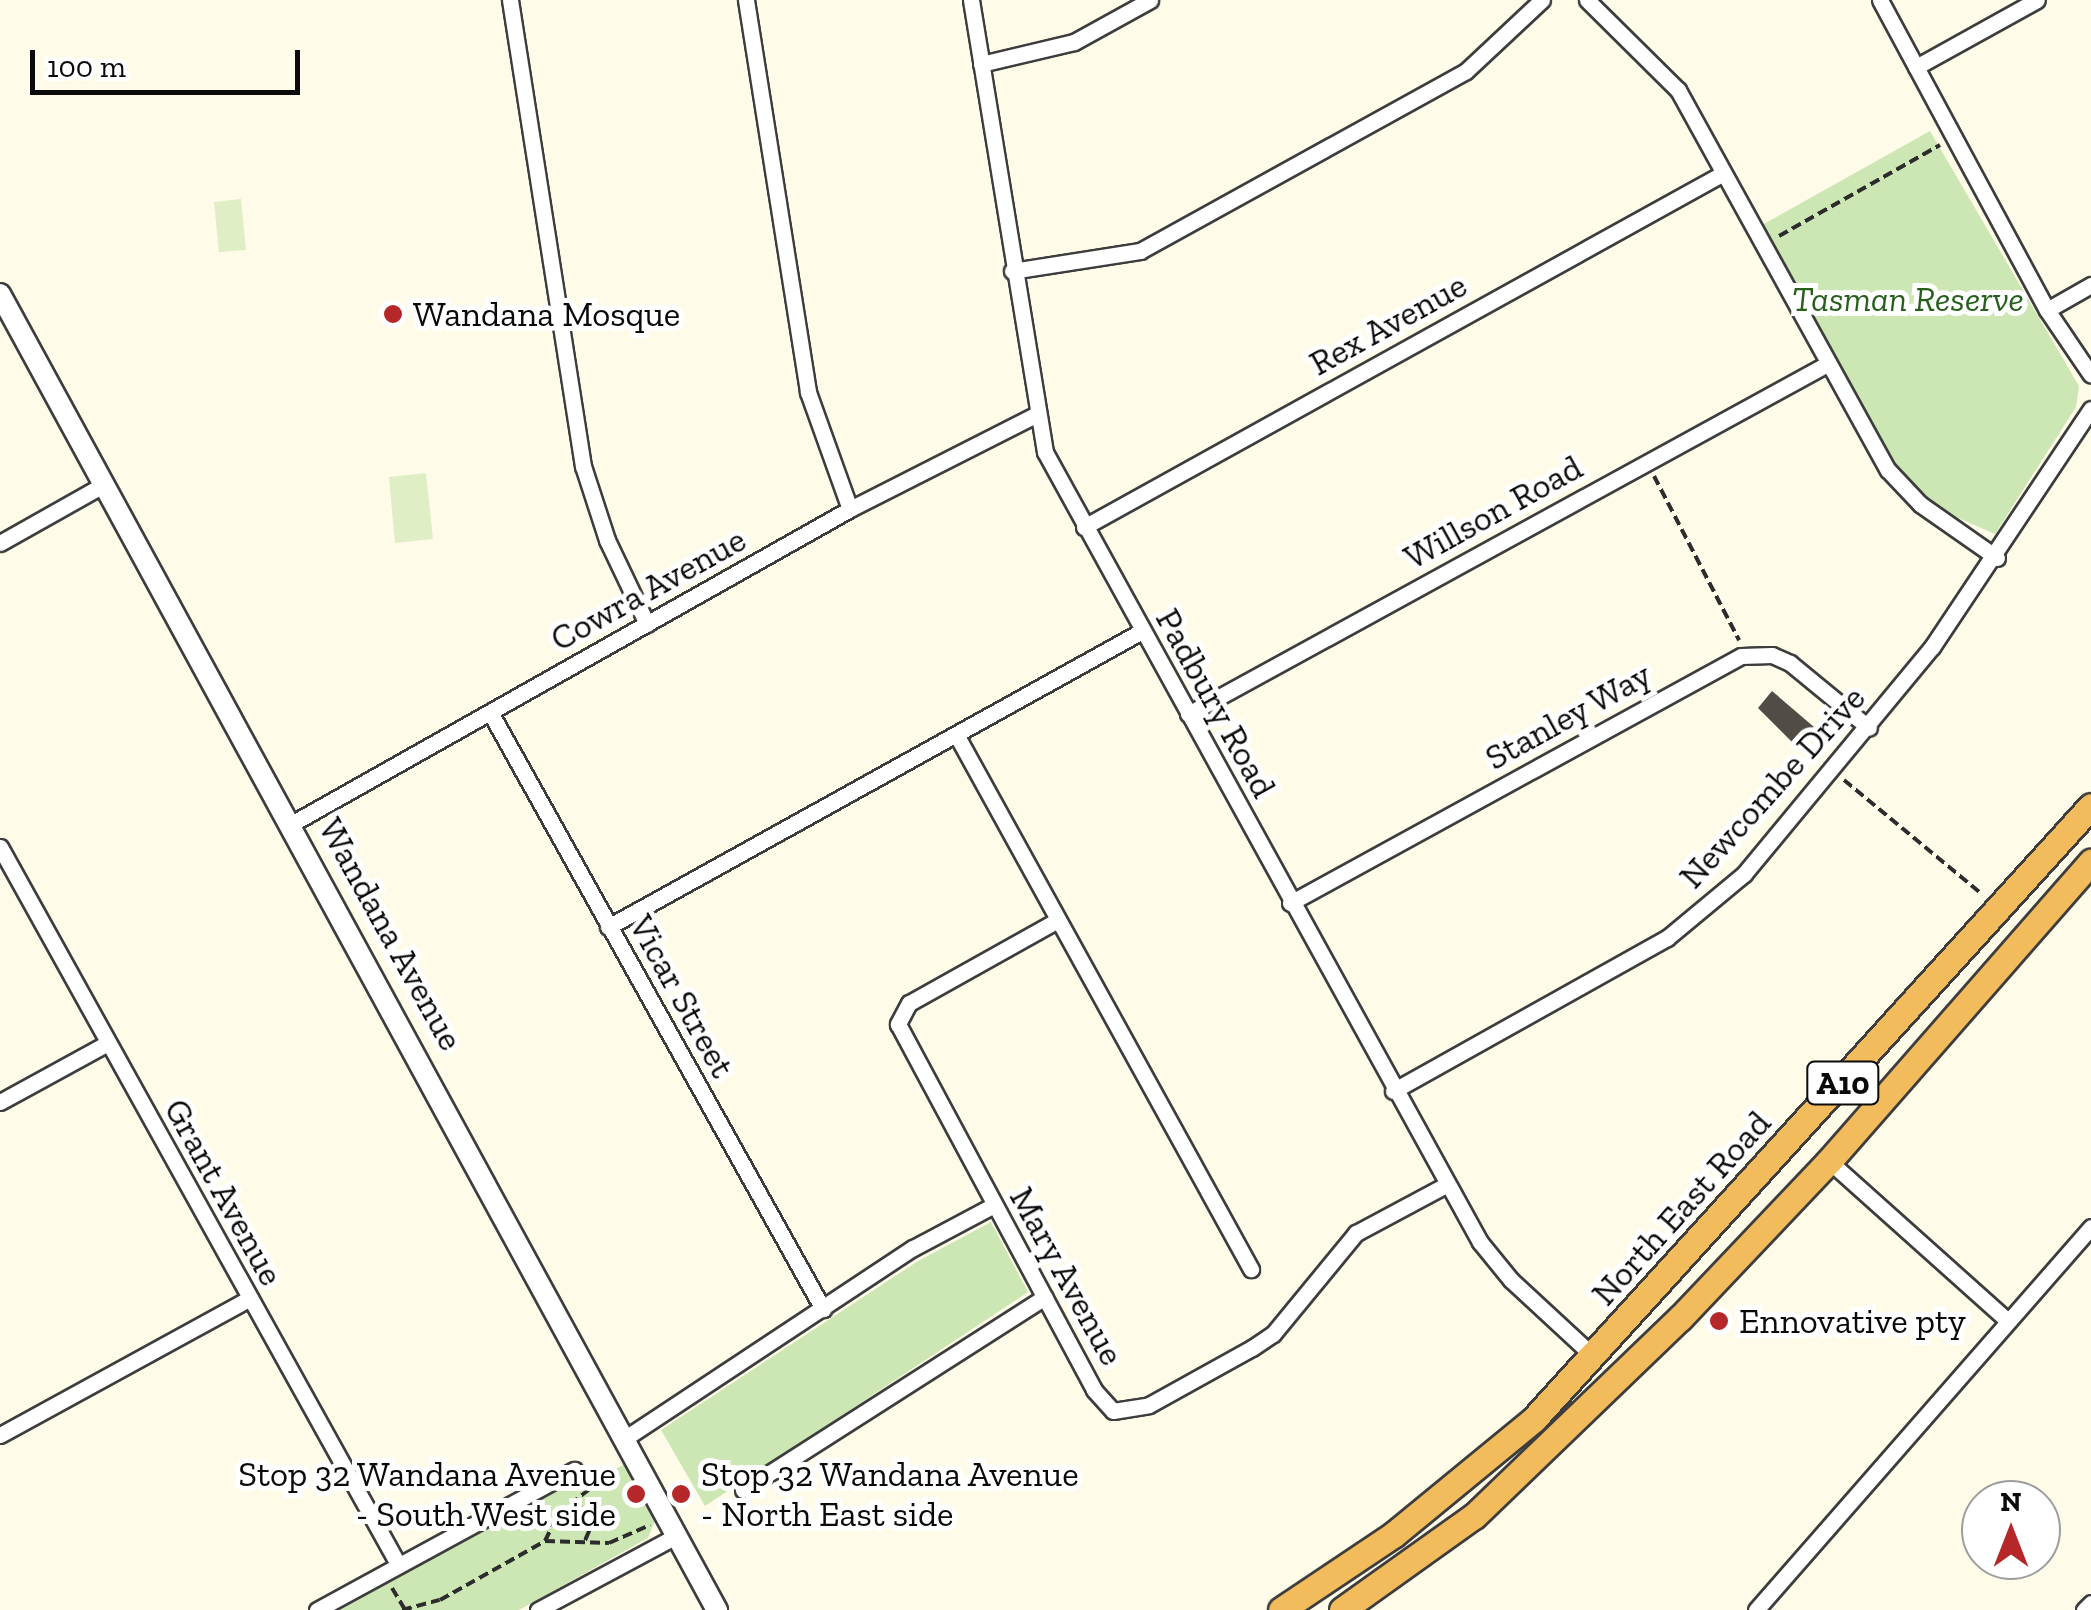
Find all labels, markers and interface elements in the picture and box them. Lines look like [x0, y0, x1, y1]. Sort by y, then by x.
scale bar [35, 30, 305, 92]
text: 100 m [47, 49, 126, 85]
street label: Rex Avenue [1302, 263, 1474, 385]
park label: Tasman Reserve [1792, 278, 2024, 320]
place label: Wandana Mosque [413, 293, 680, 335]
marker: Wandana Mosque [382, 303, 404, 325]
street label: Willson Road [1397, 446, 1589, 578]
street label: Cowra Avenue [543, 518, 753, 660]
street label: Padbury Road [1147, 601, 1285, 805]
street label: Stanley Way [1477, 653, 1659, 779]
street label: Newcombe Drive [1670, 677, 1874, 897]
street label: Wandana Avenue [310, 810, 472, 1058]
street label: Vicar Street [620, 907, 744, 1085]
road number: A10 [1806, 1056, 1880, 1110]
street label: Grant Avenue [155, 1091, 293, 1293]
street label: North East Road [1583, 1102, 1779, 1314]
street label: Mary Avenue [1000, 1179, 1134, 1373]
place label: Ennovative pty [1739, 1300, 1966, 1342]
marker: Ennovative pty [1708, 1310, 1730, 1332]
place label: Stop 32 Wandana Avenue - South West side [236, 1453, 616, 1535]
place label: Stop 32 Wandana Avenue - North East side [701, 1453, 1081, 1535]
north arrow [1961, 1480, 2061, 1580]
marker: Stop 32 Wandana Avenue - South West side [625, 1483, 647, 1505]
marker: Stop 32 Wandana Avenue - North East side [670, 1483, 692, 1505]
text: N [2000, 1485, 2022, 1518]

